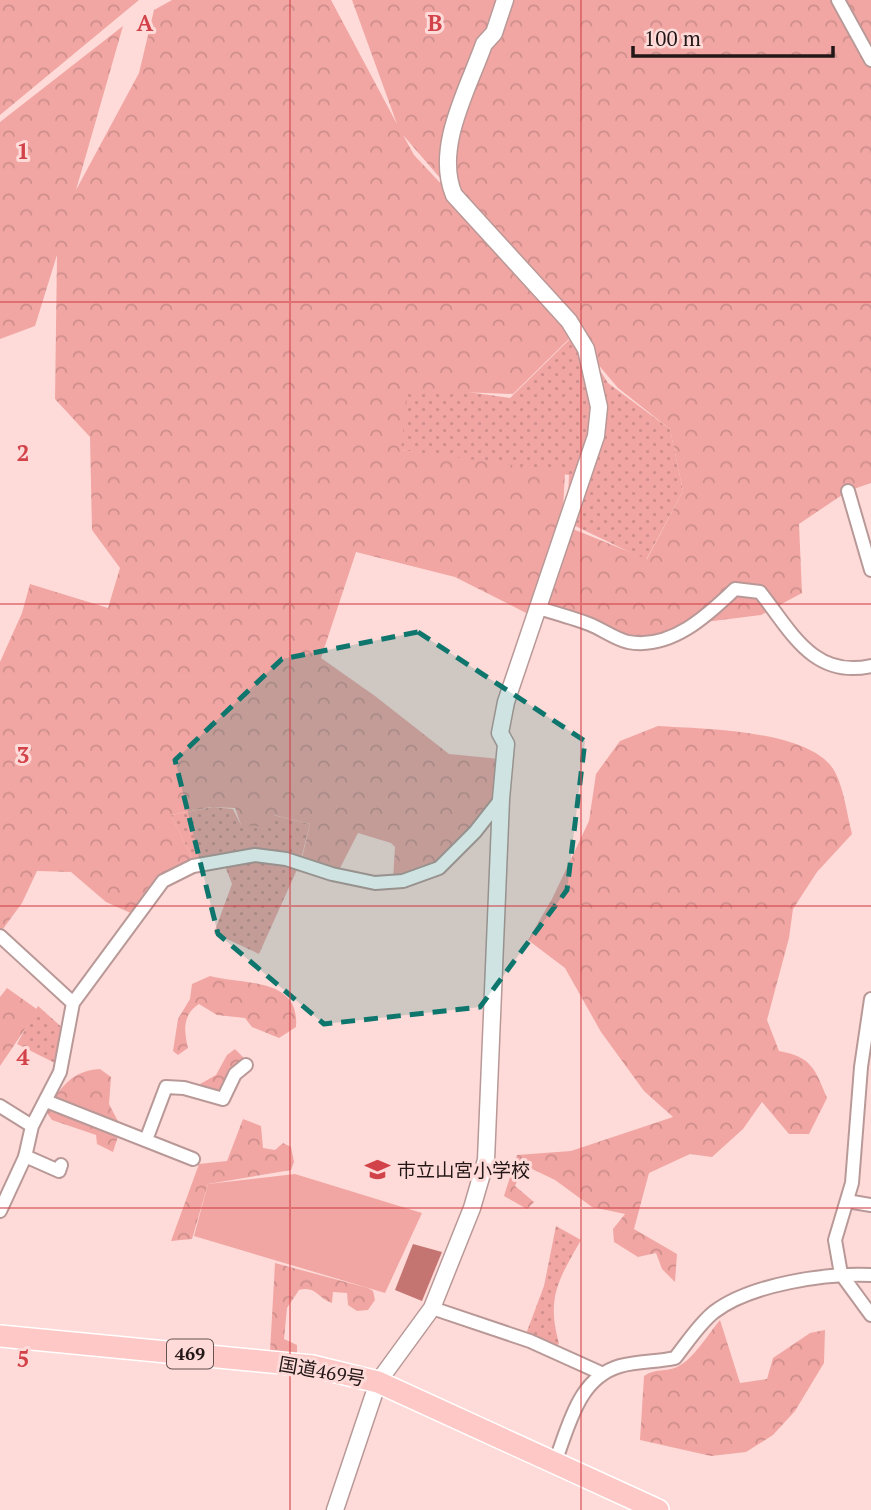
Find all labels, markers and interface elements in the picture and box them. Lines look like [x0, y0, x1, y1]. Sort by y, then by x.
text: A [137, 7, 154, 38]
text: B [428, 7, 443, 38]
scale bar [633, 14, 832, 58]
text: 100 m [644, 24, 701, 52]
text: 1 [17, 135, 30, 166]
text: 2 [17, 437, 30, 468]
text: 3 [17, 739, 30, 770]
text: 4 [17, 1041, 30, 1072]
school or university icon: 市立山宮小学校 [363, 1156, 391, 1184]
place label: 市立山宮小学校 [397, 1157, 530, 1182]
road number: 469 [167, 1339, 213, 1368]
text: 5 [17, 1343, 30, 1374]
street label: 国道469号 [277, 1351, 367, 1390]

